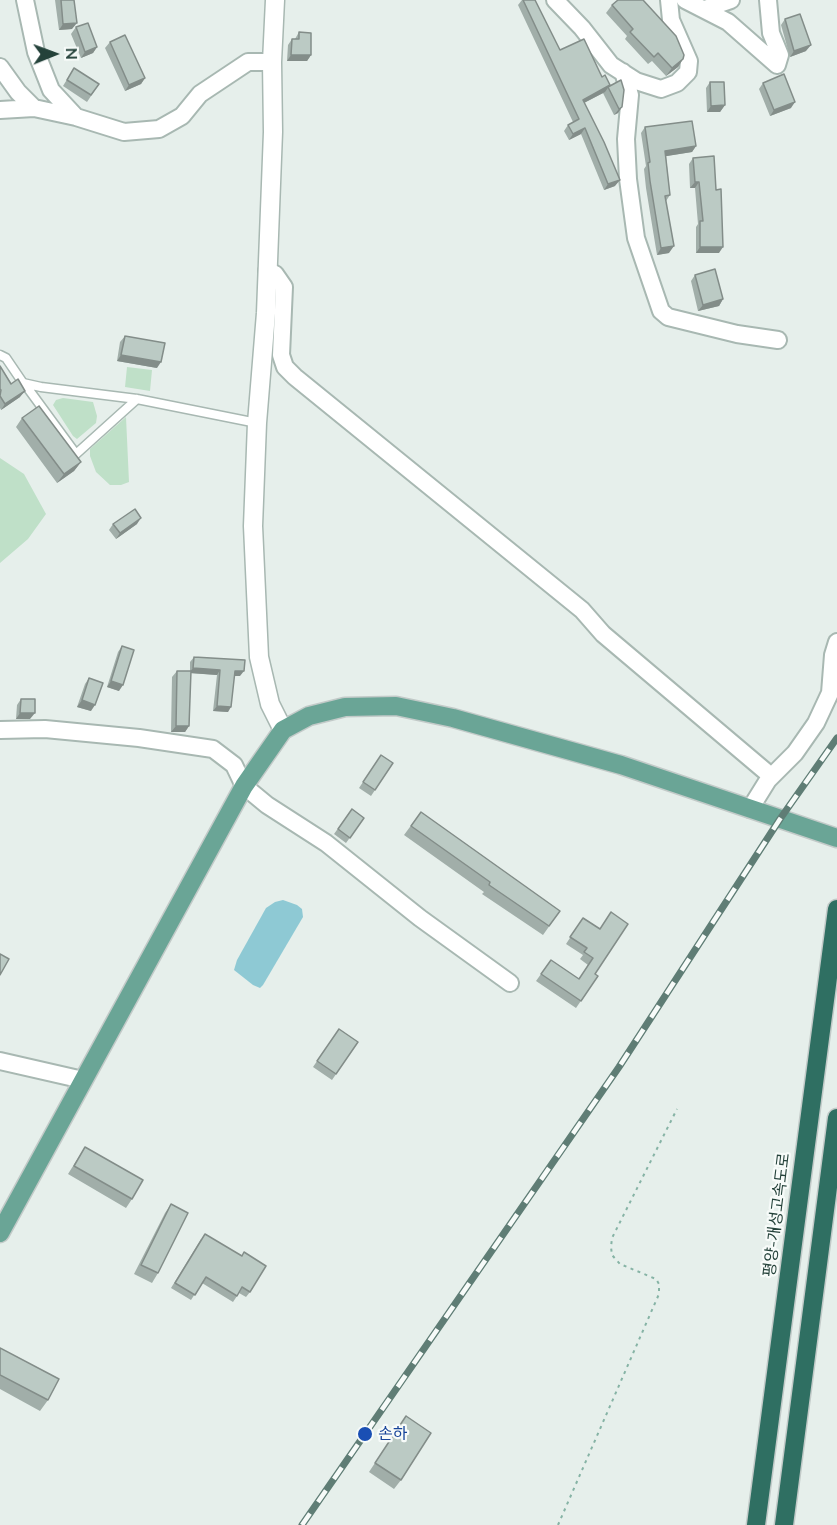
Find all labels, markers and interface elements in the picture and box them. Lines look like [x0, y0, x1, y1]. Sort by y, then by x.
north arrow [24, 24, 84, 84]
text: N [62, 47, 82, 60]
street label: 평양-개성고속도로 [760, 1152, 794, 1278]
place label: 손하 [378, 1424, 407, 1444]
marker: 손하 [356, 1425, 374, 1443]

